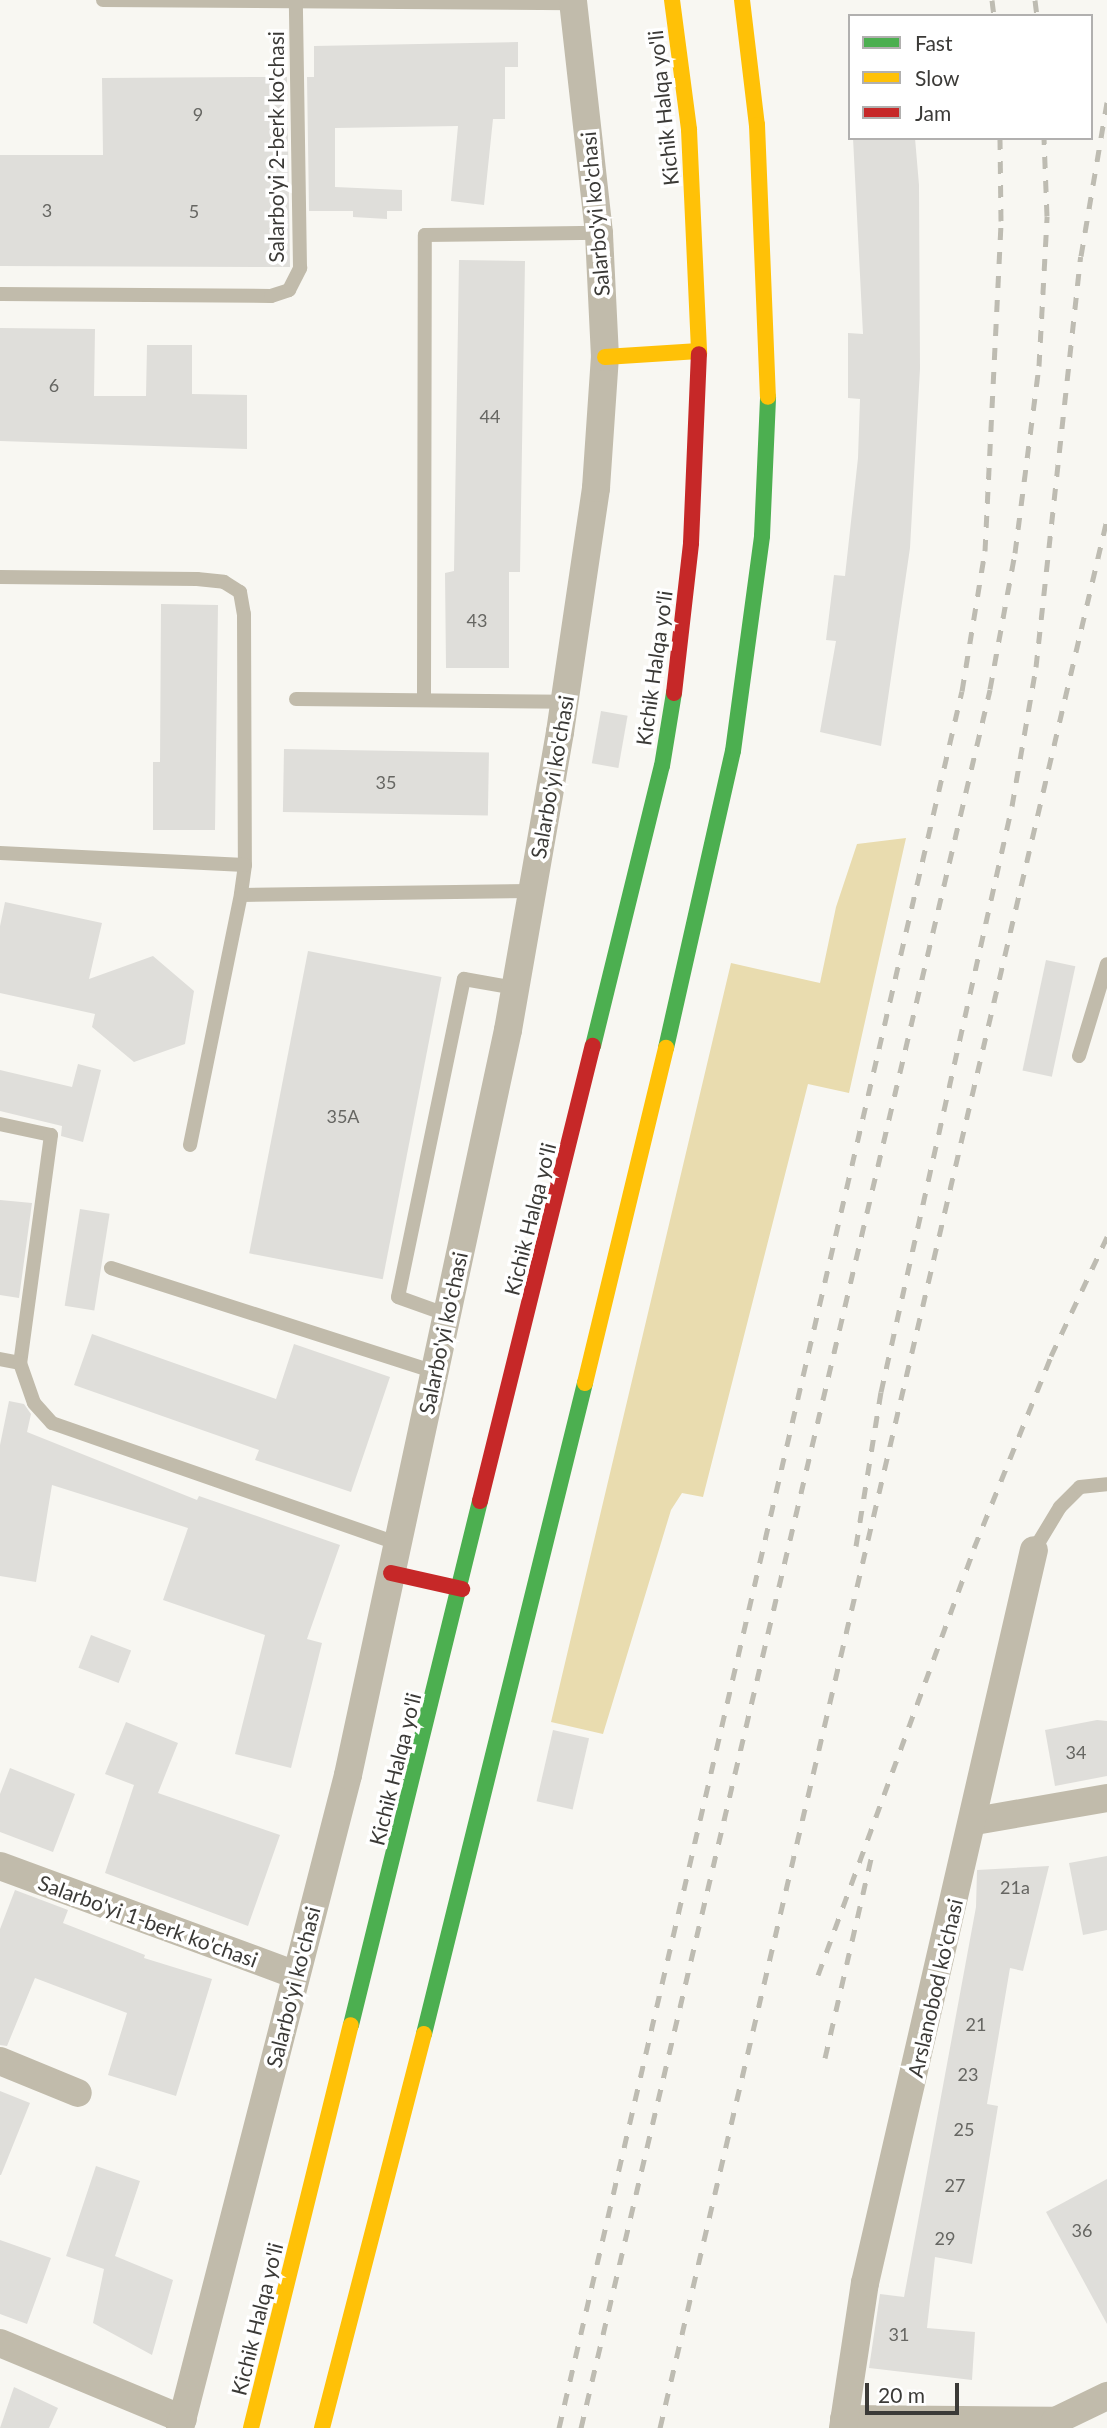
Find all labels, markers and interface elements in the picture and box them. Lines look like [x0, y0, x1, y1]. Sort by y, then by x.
legend [848, 14, 1093, 140]
street label: Kichik Halqa yo'li [642, 29, 684, 187]
text: Fast [915, 30, 952, 55]
street label: Salarbo'yi 2-berk ko'chasi [263, 31, 289, 263]
text: Slow [915, 65, 959, 90]
text: Jam [915, 100, 951, 125]
house number: 9 [193, 103, 203, 125]
street label: Salarbo'yi ko'chasi [575, 131, 615, 297]
house number: 3 [42, 199, 52, 221]
house number: 5 [189, 200, 199, 222]
house number: 6 [49, 374, 59, 396]
house number: 44 [480, 405, 500, 427]
street label: Kichik Halqa yo'li [631, 589, 677, 747]
house number: 43 [467, 609, 487, 631]
street label: Salarbo'yi ko'chasi [525, 693, 579, 861]
house number: 35 [376, 771, 396, 793]
house number: 35A [326, 1105, 360, 1127]
street label: Kichik Halqa yo'li [499, 1140, 561, 1298]
street label: Salarbo'yi ko'chasi [414, 1250, 472, 1416]
street label: Kichik Halqa yo'li [364, 1690, 426, 1848]
house number: 34 [1066, 1741, 1086, 1763]
street label: Salarbo'yi 1-berk ko'chasi [35, 1870, 261, 1972]
house number: 21a [1000, 1876, 1030, 1898]
street label: Arslanobod ko'chasi [902, 1896, 968, 2080]
street label: Salarbo'yi ko'chasi [261, 1904, 325, 2070]
house number: 21 [966, 2013, 986, 2035]
house number: 23 [958, 2063, 978, 2085]
house number: 25 [954, 2118, 974, 2140]
house number: 27 [945, 2174, 965, 2196]
house number: 36 [1072, 2219, 1092, 2241]
house number: 29 [935, 2227, 955, 2249]
street label: Kichik Halqa yo'li [226, 2240, 288, 2398]
house number: 31 [889, 2323, 909, 2345]
scale bar [869, 2368, 964, 2412]
text: 20 m [878, 2382, 925, 2407]

